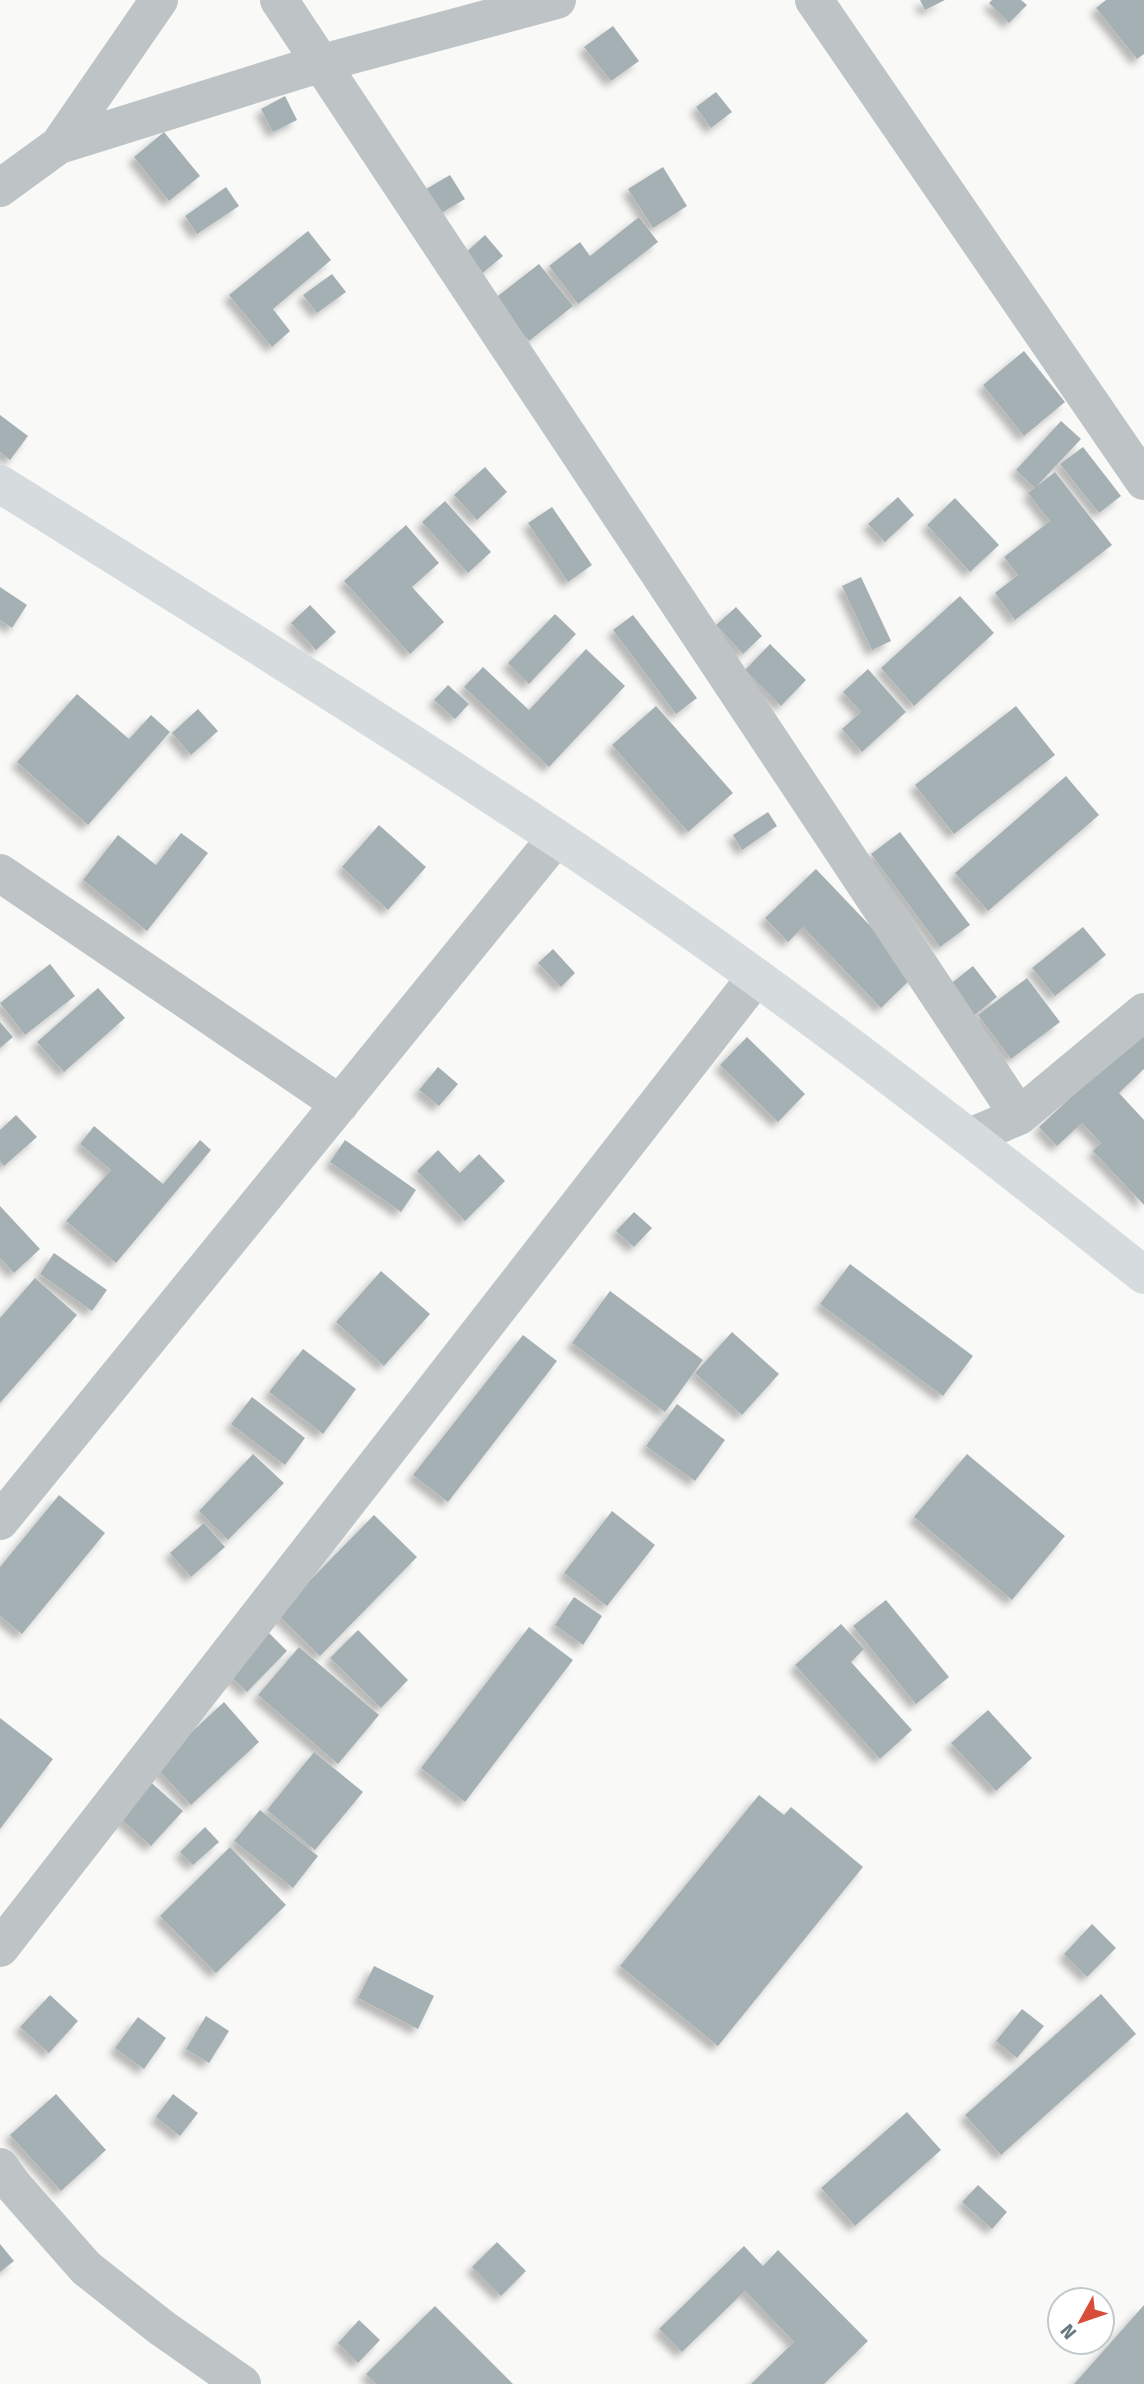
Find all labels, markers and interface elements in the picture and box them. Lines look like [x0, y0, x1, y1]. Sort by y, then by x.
north arrow [1046, 2286, 1116, 2356]
text: N [1055, 2319, 1081, 2344]

